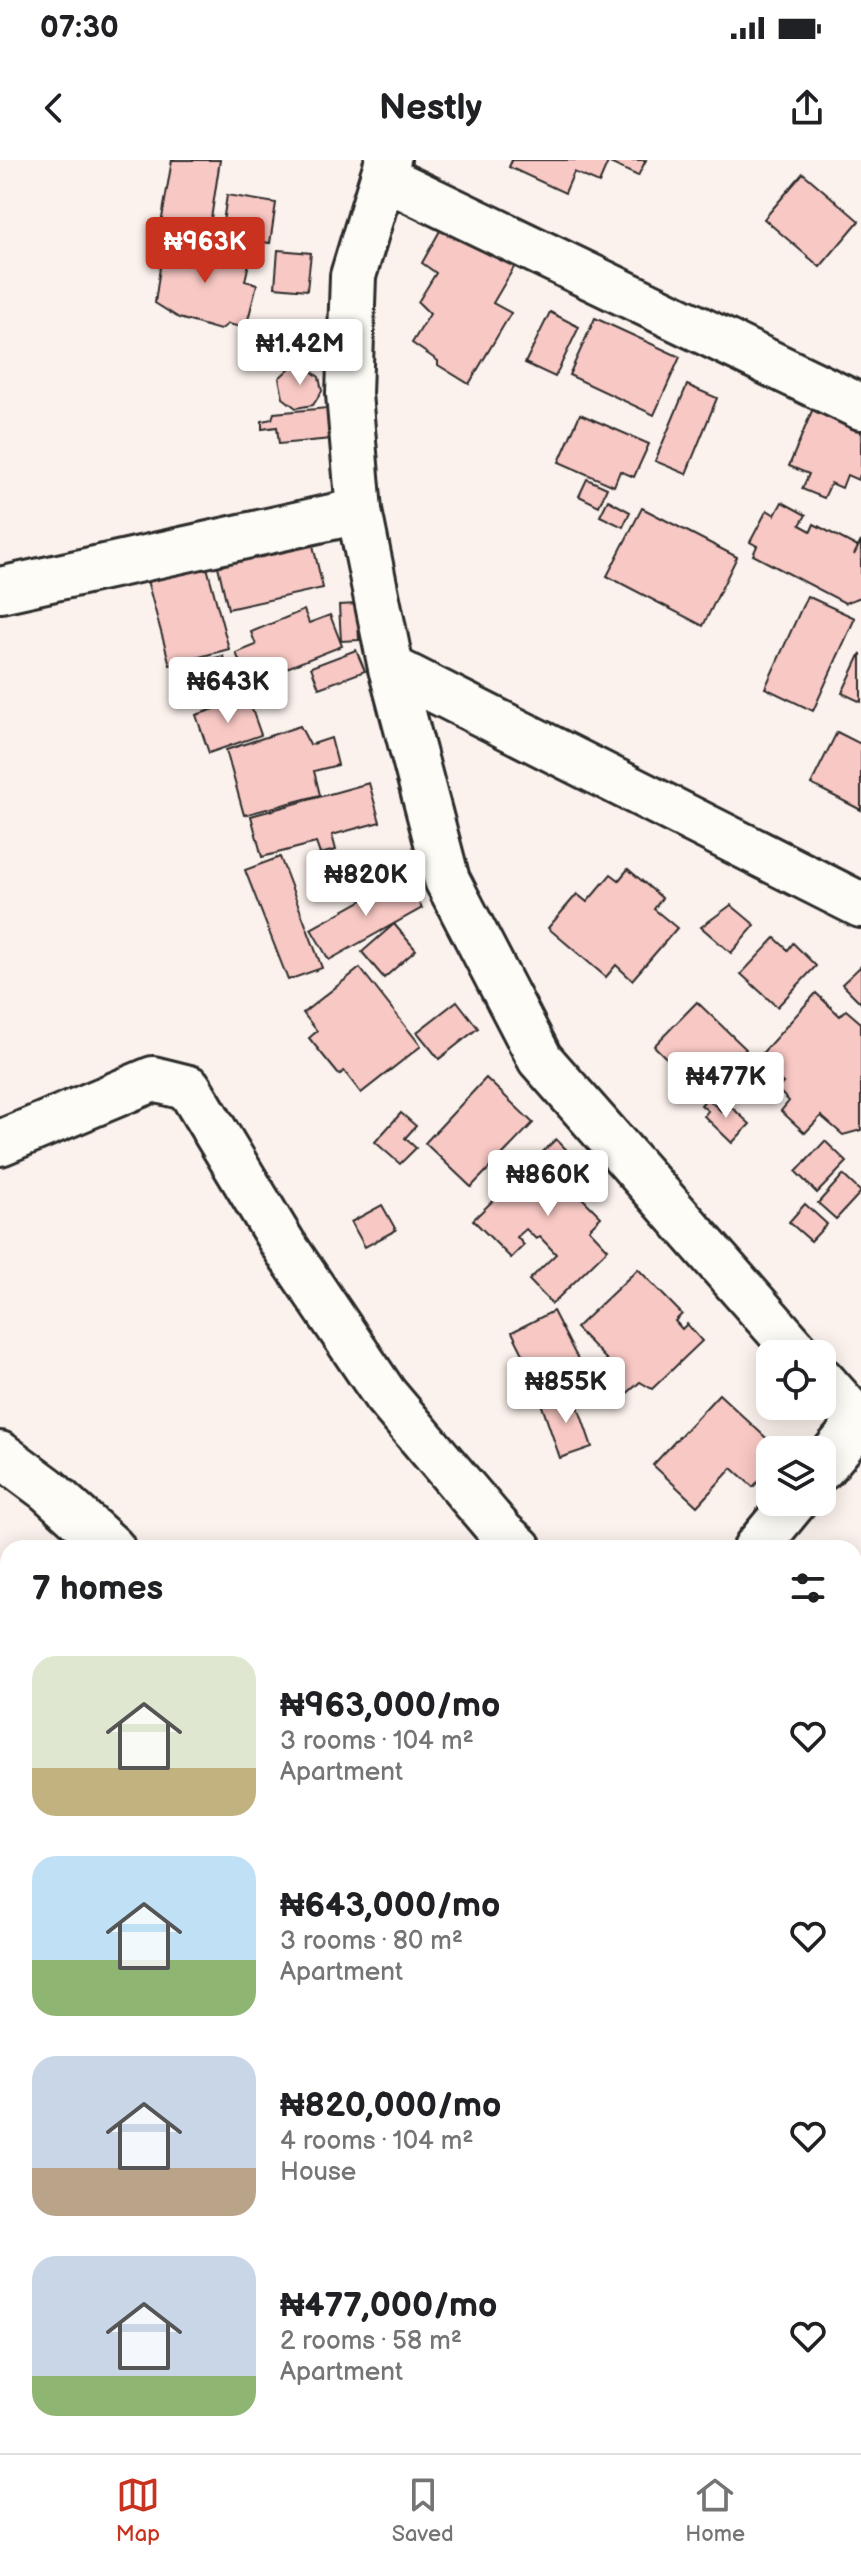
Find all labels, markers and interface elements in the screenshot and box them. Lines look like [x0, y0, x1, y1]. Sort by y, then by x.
text: 07:30 [40, 10, 119, 46]
icon: back [32, 86, 76, 130]
icon: share [785, 86, 829, 130]
text: Nestly [379, 87, 482, 130]
pin: ₦963K [149, 217, 261, 285]
text: ₦963K [164, 227, 246, 258]
pin: ₦1.42M [235, 319, 365, 387]
text: ₦1.42M [256, 329, 344, 360]
pin: ₦643K [172, 657, 284, 725]
text: ₦643K [187, 667, 269, 698]
pin: ₦820K [310, 850, 422, 918]
text: ₦820K [324, 860, 408, 891]
pin: ₦477K [670, 1052, 782, 1120]
text: ₦477K [686, 1062, 766, 1093]
pin: ₦860K [492, 1150, 604, 1218]
text: ₦860K [506, 1160, 590, 1191]
map controls [756, 1340, 836, 1516]
button: locate [756, 1340, 836, 1420]
pin: ₦855K [510, 1357, 622, 1425]
text: ₦855K [525, 1367, 607, 1398]
button: layers [756, 1436, 836, 1516]
icon: filters [786, 1566, 830, 1610]
text: 7 homes [32, 1568, 163, 1609]
text: ₦963,000/mo [280, 1685, 500, 1726]
icon: home [96, 1688, 192, 1784]
icon: heart [786, 1714, 830, 1758]
text: 3 rooms · 104 m² [280, 1726, 474, 1757]
text: Apartment [280, 1757, 403, 1788]
text: ₦643,000/mo [280, 1885, 500, 1926]
icon: home [96, 1888, 192, 1984]
icon: heart [786, 1914, 830, 1958]
text: 3 rooms · 80 m² [280, 1926, 463, 1957]
text: Apartment [280, 1957, 403, 1988]
text: ₦820,000/mo [280, 2085, 501, 2126]
icon: home [96, 2088, 192, 2184]
icon: heart [786, 2114, 830, 2158]
text: 4 rooms · 104 m² [280, 2126, 474, 2157]
text: House [280, 2157, 356, 2188]
text: ₦477,000/mo [280, 2285, 498, 2326]
icon: home [96, 2288, 192, 2384]
icon: heart [786, 2314, 830, 2358]
text: 2 rooms · 58 m² [280, 2326, 462, 2357]
text: Apartment [280, 2357, 403, 2388]
tab: Map [116, 2473, 160, 2548]
tab: Saved [392, 2473, 454, 2548]
tab: Home [685, 2473, 745, 2548]

